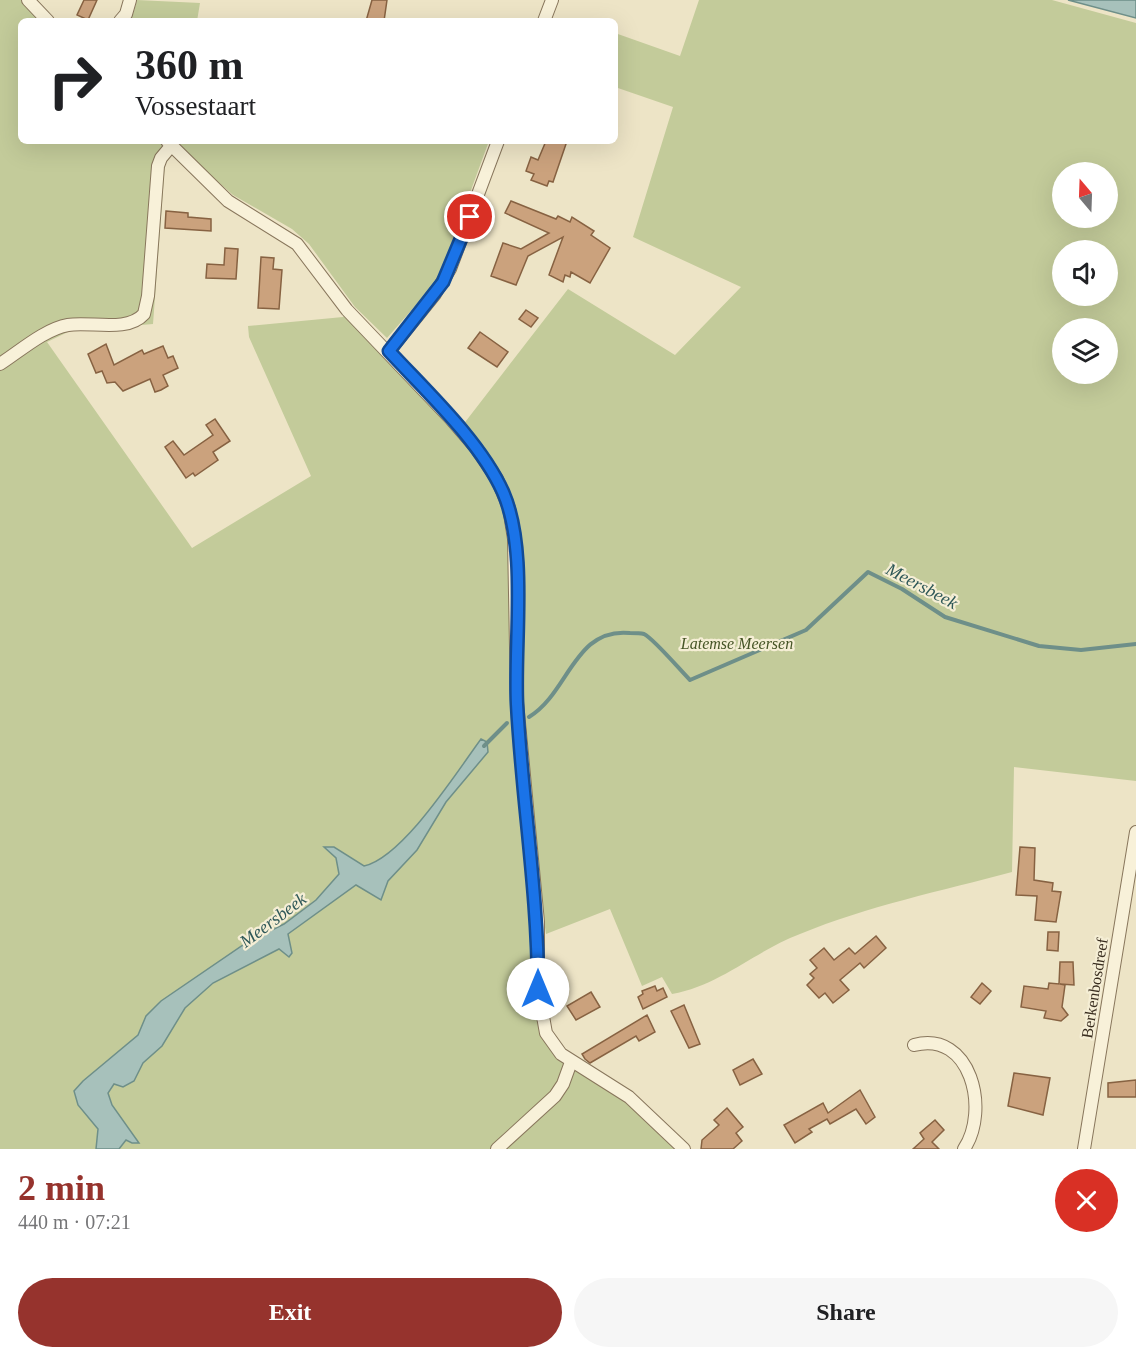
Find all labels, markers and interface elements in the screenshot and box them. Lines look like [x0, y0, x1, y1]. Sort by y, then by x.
icon: right [36, 42, 114, 120]
text: 360 m [135, 42, 244, 88]
text: Vossestaart [135, 91, 256, 121]
north arrow [1052, 162, 1118, 228]
map controls [1052, 162, 1118, 384]
pin [444, 191, 495, 242]
icon: arrive [453, 200, 486, 233]
button: sound [1052, 240, 1118, 306]
button: layers [1052, 318, 1118, 384]
water label: Meersbeek [882, 558, 962, 614]
park label: Latemse Meersen [680, 635, 793, 652]
water label: Meersbeek [235, 888, 311, 952]
street label: Berkenbosdreef [1078, 936, 1111, 1039]
position arrow [506, 957, 570, 1021]
text: 2 min [18, 1168, 105, 1208]
button: close [1055, 1169, 1118, 1232]
text: 440 m · 07:21 [18, 1211, 131, 1233]
button: Exit [18, 1278, 562, 1347]
button: Share [574, 1278, 1118, 1347]

